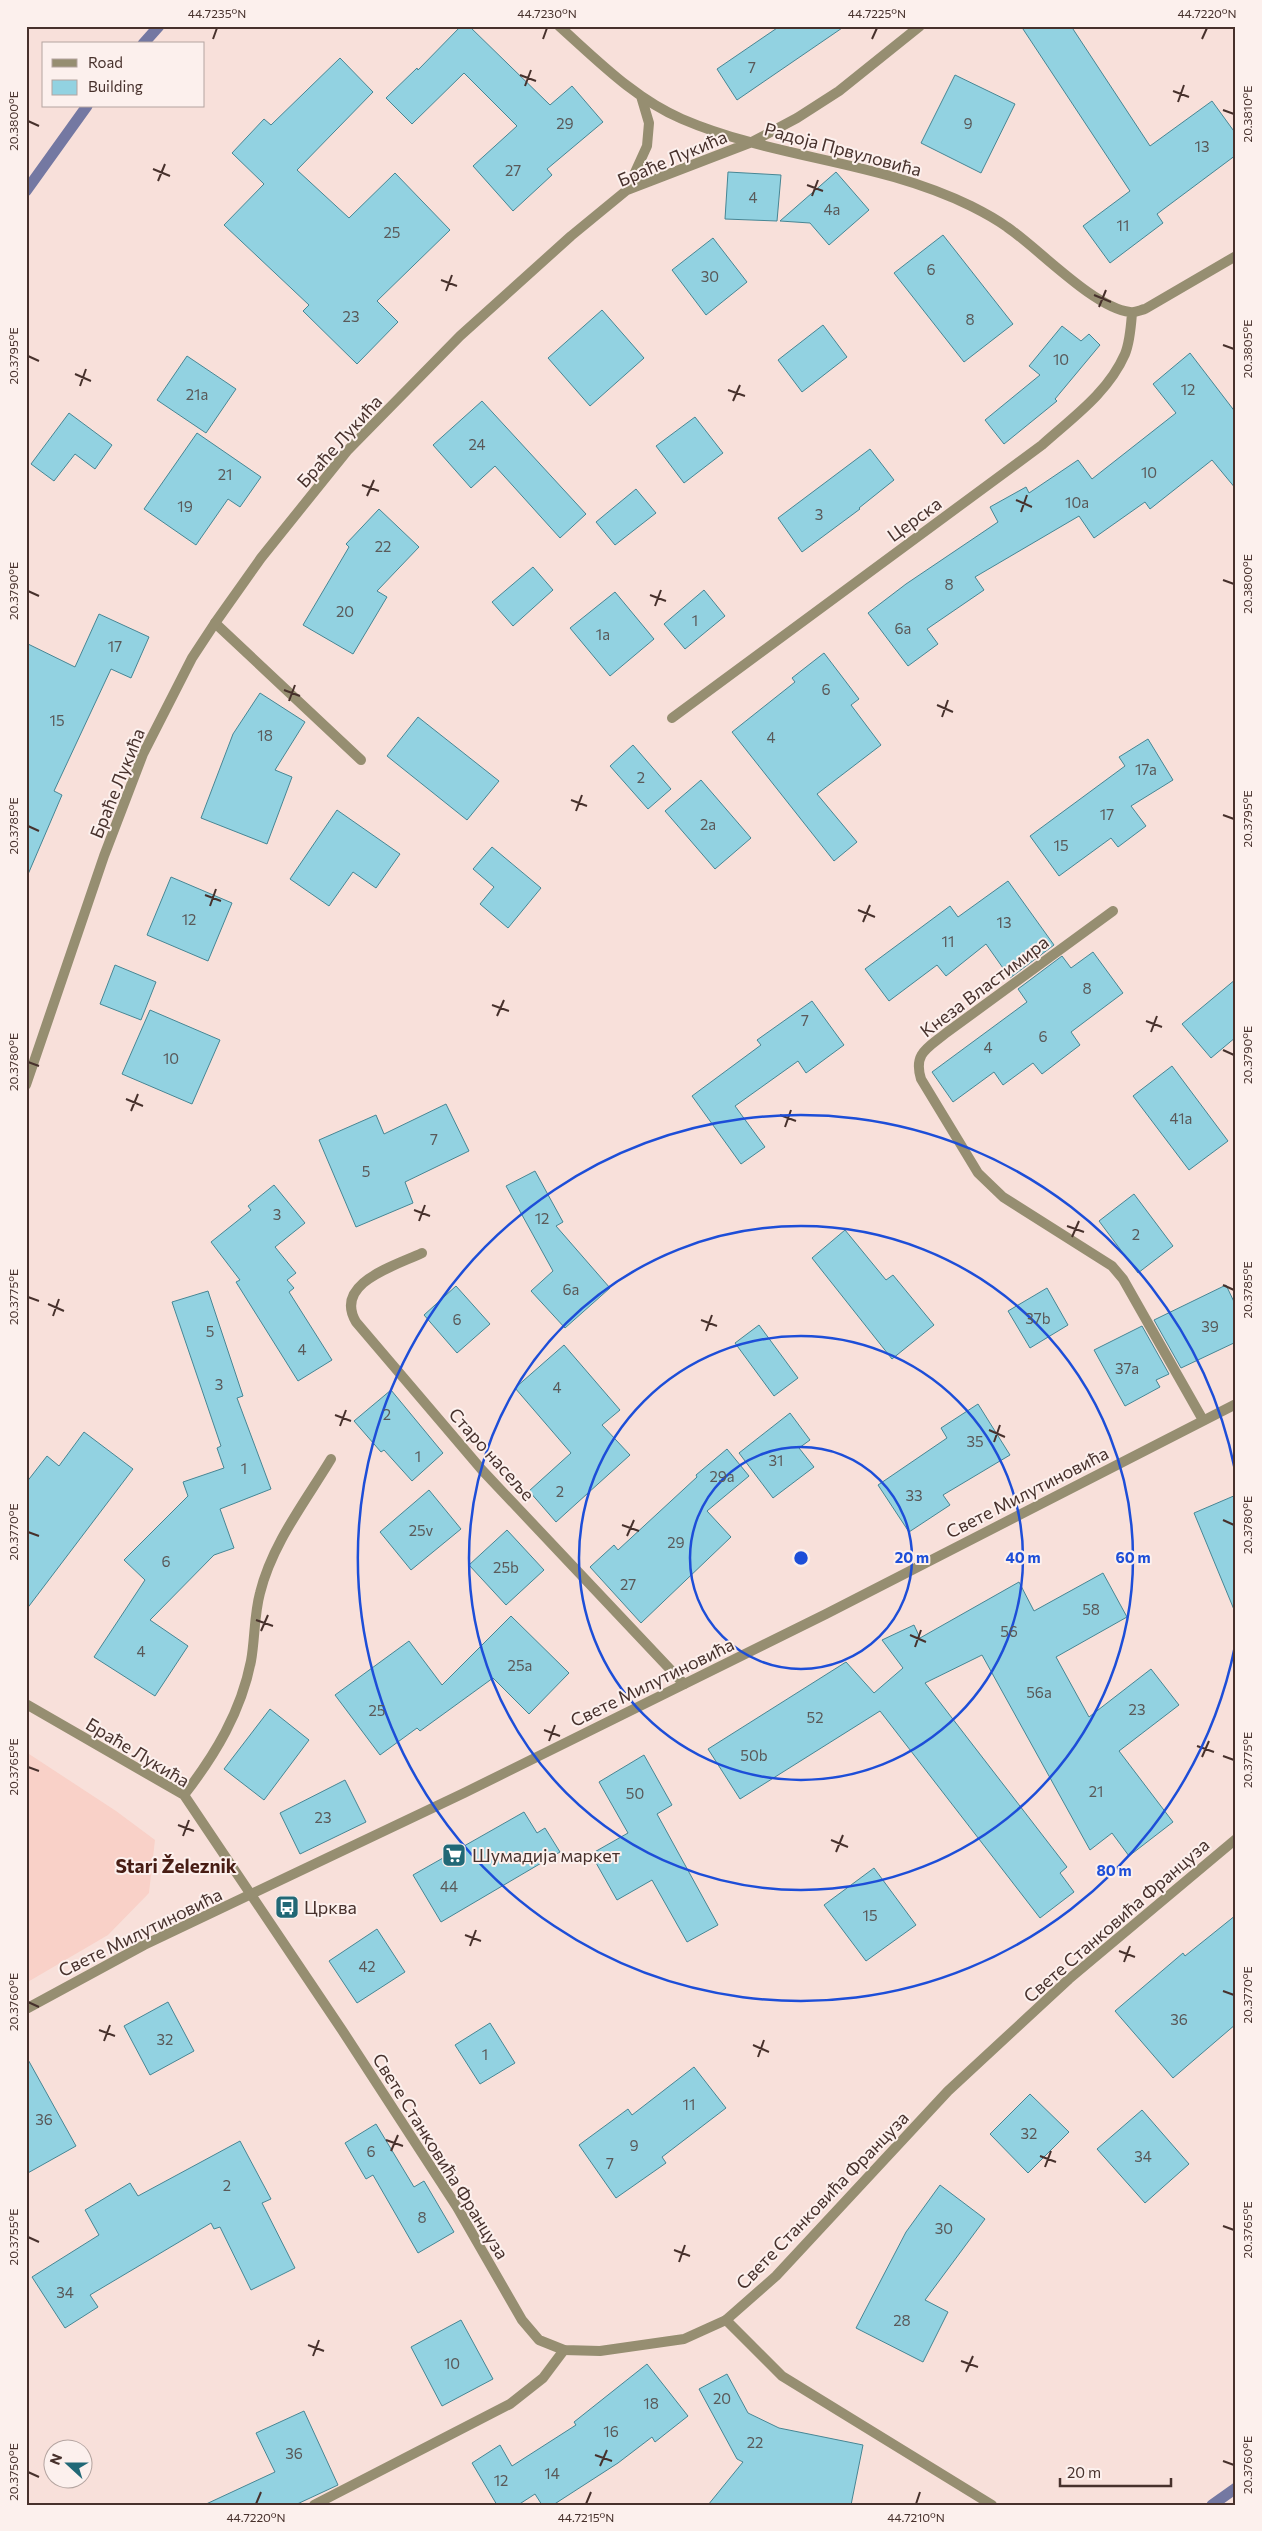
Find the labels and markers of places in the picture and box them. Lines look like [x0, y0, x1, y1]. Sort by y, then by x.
centre of rings [792, 1549, 810, 1567]
supermarket icon: Шумадија маркет [441, 1842, 467, 1868]
place label: Шумадија маркет [472, 1844, 621, 1866]
bus stop icon: Црква [274, 1894, 300, 1920]
place label: Црква [304, 1896, 357, 1918]

